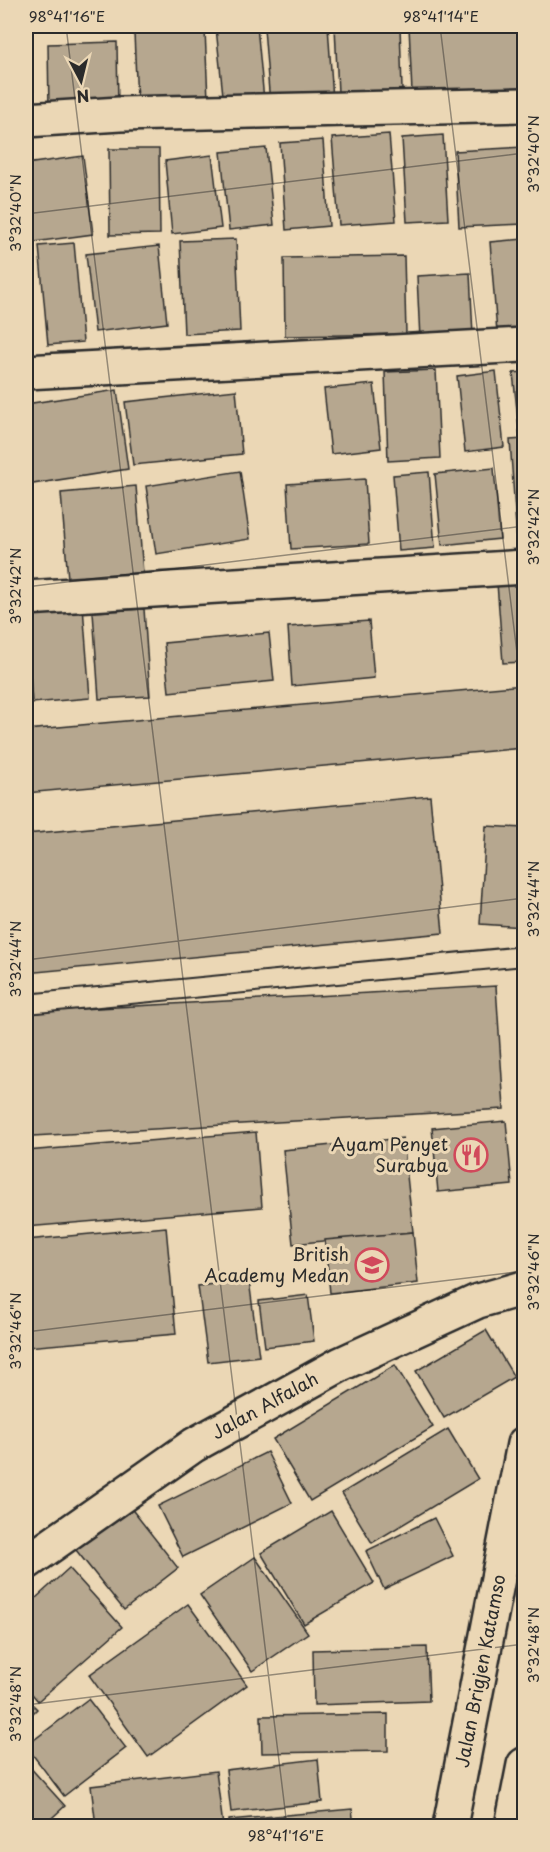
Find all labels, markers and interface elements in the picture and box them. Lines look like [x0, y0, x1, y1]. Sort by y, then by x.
text: 98°41'16"E [29, 4, 105, 27]
text: 98°41'14"E [403, 4, 479, 27]
north arrow [51, 51, 111, 111]
text: N [75, 84, 91, 110]
text: 3°32'40"N [521, 115, 544, 193]
text: 3°32'40"N [3, 174, 26, 252]
text: 3°32'42"N [521, 489, 544, 566]
text: 3°32'42"N [3, 548, 26, 625]
text: 3°32'44"N [521, 861, 544, 937]
text: 3°32'44"N [3, 921, 26, 997]
place label: Ayam Penyet Surabya [331, 1130, 449, 1178]
restaurant icon: Ayam Penyet Surabya [453, 1137, 489, 1173]
text: 3°32'46"N [521, 1233, 544, 1311]
place label: British Academy Medan [204, 1240, 349, 1288]
school or university icon: British Academy Medan [354, 1247, 390, 1283]
text: 3°32'46"N [3, 1292, 26, 1370]
street label: Jalan Alfalah [206, 1364, 323, 1445]
street label: Jalan Brigjen Katamso [448, 1572, 512, 1770]
text: 3°32'48"N [521, 1607, 544, 1683]
text: 3°32'48"N [3, 1666, 26, 1742]
text: 98°41'16"E [248, 1823, 324, 1846]

